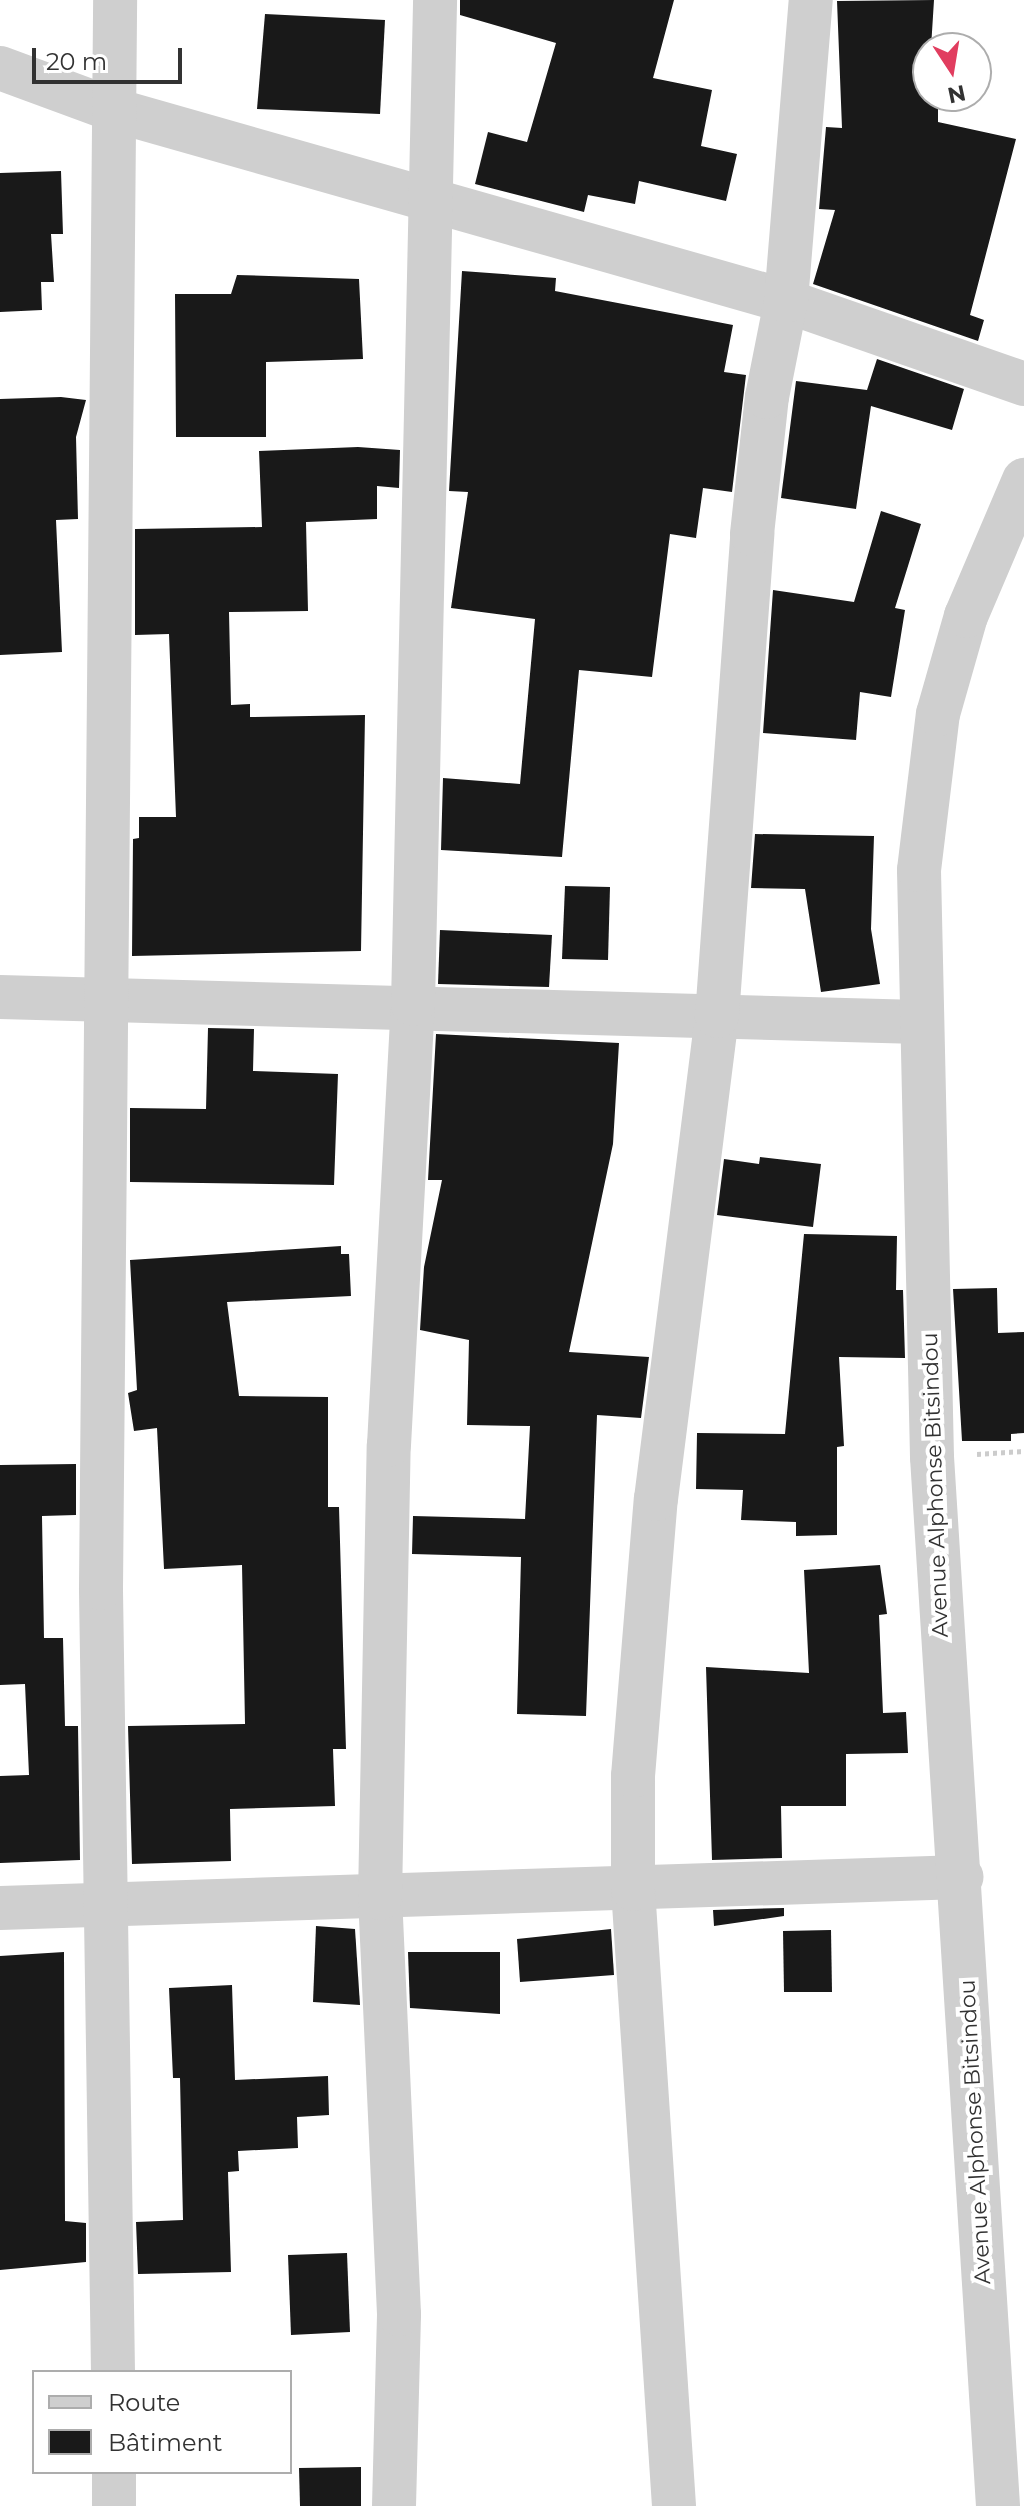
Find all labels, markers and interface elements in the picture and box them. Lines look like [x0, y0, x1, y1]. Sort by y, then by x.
scale bar [36, 32, 186, 82]
north arrow [912, 32, 992, 112]
text: 20 m [46, 47, 107, 76]
text: N [945, 79, 968, 109]
street label: Avenue Alphonse Bitsindou [916, 1332, 954, 1638]
street label: Avenue Alphonse Bitsindou [954, 1979, 996, 2285]
legend [32, 2370, 292, 2474]
text: Route [108, 2388, 180, 2417]
text: Bâtiment [108, 2428, 222, 2457]

